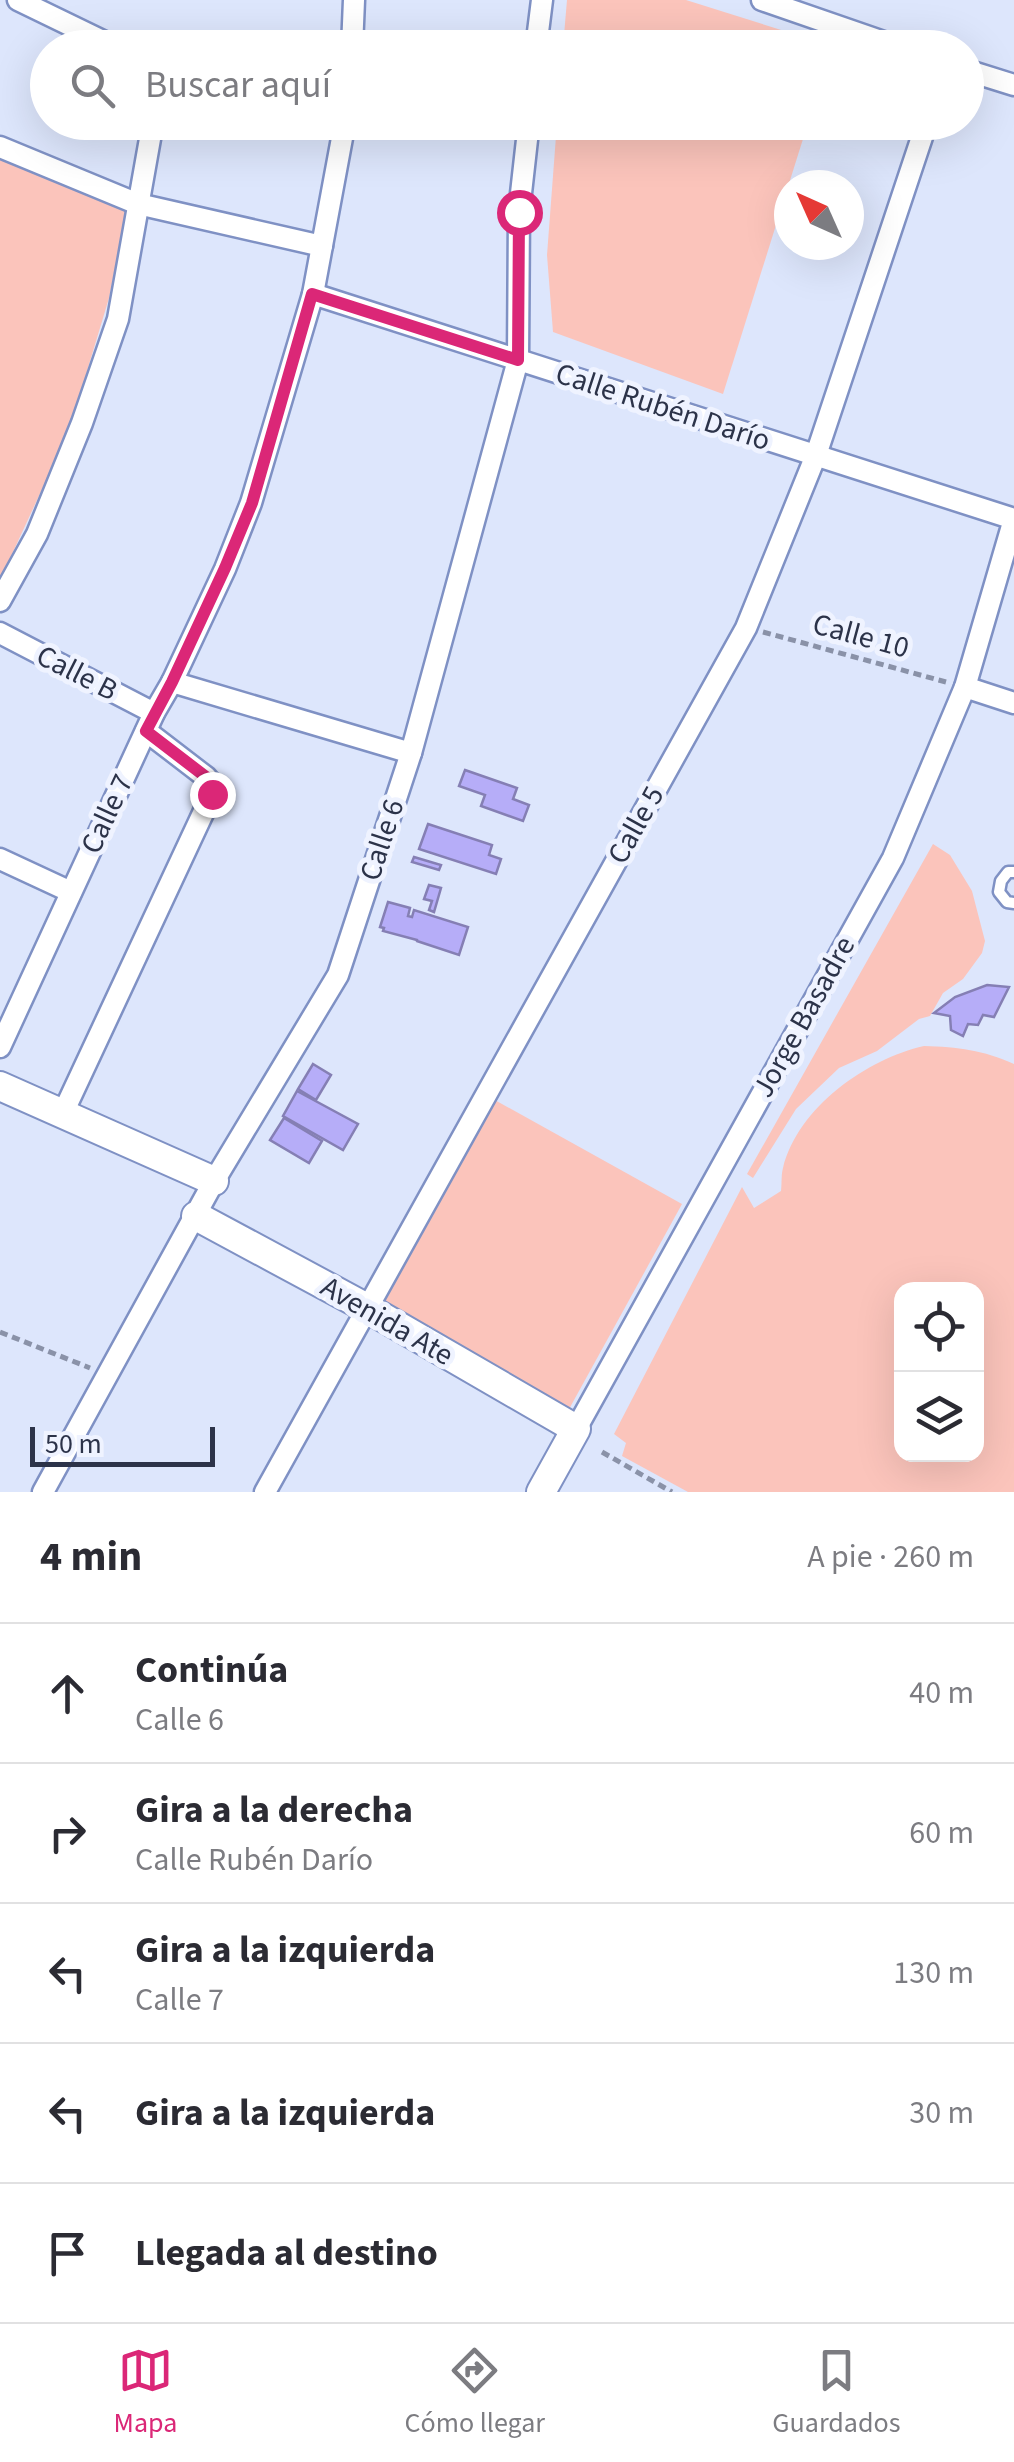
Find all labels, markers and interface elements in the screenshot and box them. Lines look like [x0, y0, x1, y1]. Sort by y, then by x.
search box [30, 30, 984, 140]
icon: search [65, 58, 120, 113]
text: Buscar aquí [145, 58, 331, 112]
north arrow [774, 170, 864, 260]
route start [497, 190, 543, 236]
street label: Calle Rubén Darío [550, 352, 776, 462]
street label: Calle 10 [808, 603, 914, 669]
street label: Calle B [29, 634, 125, 712]
street label: Calle 7 [70, 767, 144, 861]
route end [190, 772, 236, 818]
street label: Calle 5 [597, 778, 675, 872]
street label: Calle 6 [349, 794, 415, 886]
street label: Jorge Basadre [742, 929, 866, 1105]
street label: Avenida Ate [313, 1266, 461, 1376]
map controls [894, 1282, 984, 1462]
button: locate [894, 1282, 984, 1372]
button: layers [894, 1372, 984, 1462]
scale bar [30, 1422, 215, 1466]
text: 50 m [45, 1424, 102, 1464]
text: 4 min [40, 1527, 142, 1587]
text: A pie · 260 m [807, 1534, 974, 1580]
text: Continúa [135, 1643, 288, 1697]
icon: ahead [40, 1666, 95, 1721]
text: 40 m [909, 1670, 974, 1716]
text: Calle 6 [135, 1697, 224, 1743]
text: Gira a la derecha [135, 1783, 413, 1837]
icon: right [40, 1806, 95, 1861]
text: 60 m [909, 1810, 974, 1856]
text: Calle Rubén Darío [135, 1837, 373, 1883]
text: Gira a la izquierda [135, 1923, 435, 1977]
icon: left [40, 1946, 95, 2001]
text: 130 m [893, 1950, 974, 1996]
text: Calle 7 [135, 1977, 224, 2023]
icon: left [40, 2086, 95, 2141]
text: Gira a la izquierda [135, 2086, 435, 2140]
text: 30 m [909, 2090, 974, 2136]
icon: arrive [40, 2226, 95, 2281]
text: Llegada al destino [135, 2226, 438, 2280]
tab: Mapa [114, 2343, 177, 2443]
tab: Cómo llegar [405, 2343, 545, 2443]
tab: Guardados [772, 2343, 900, 2443]

